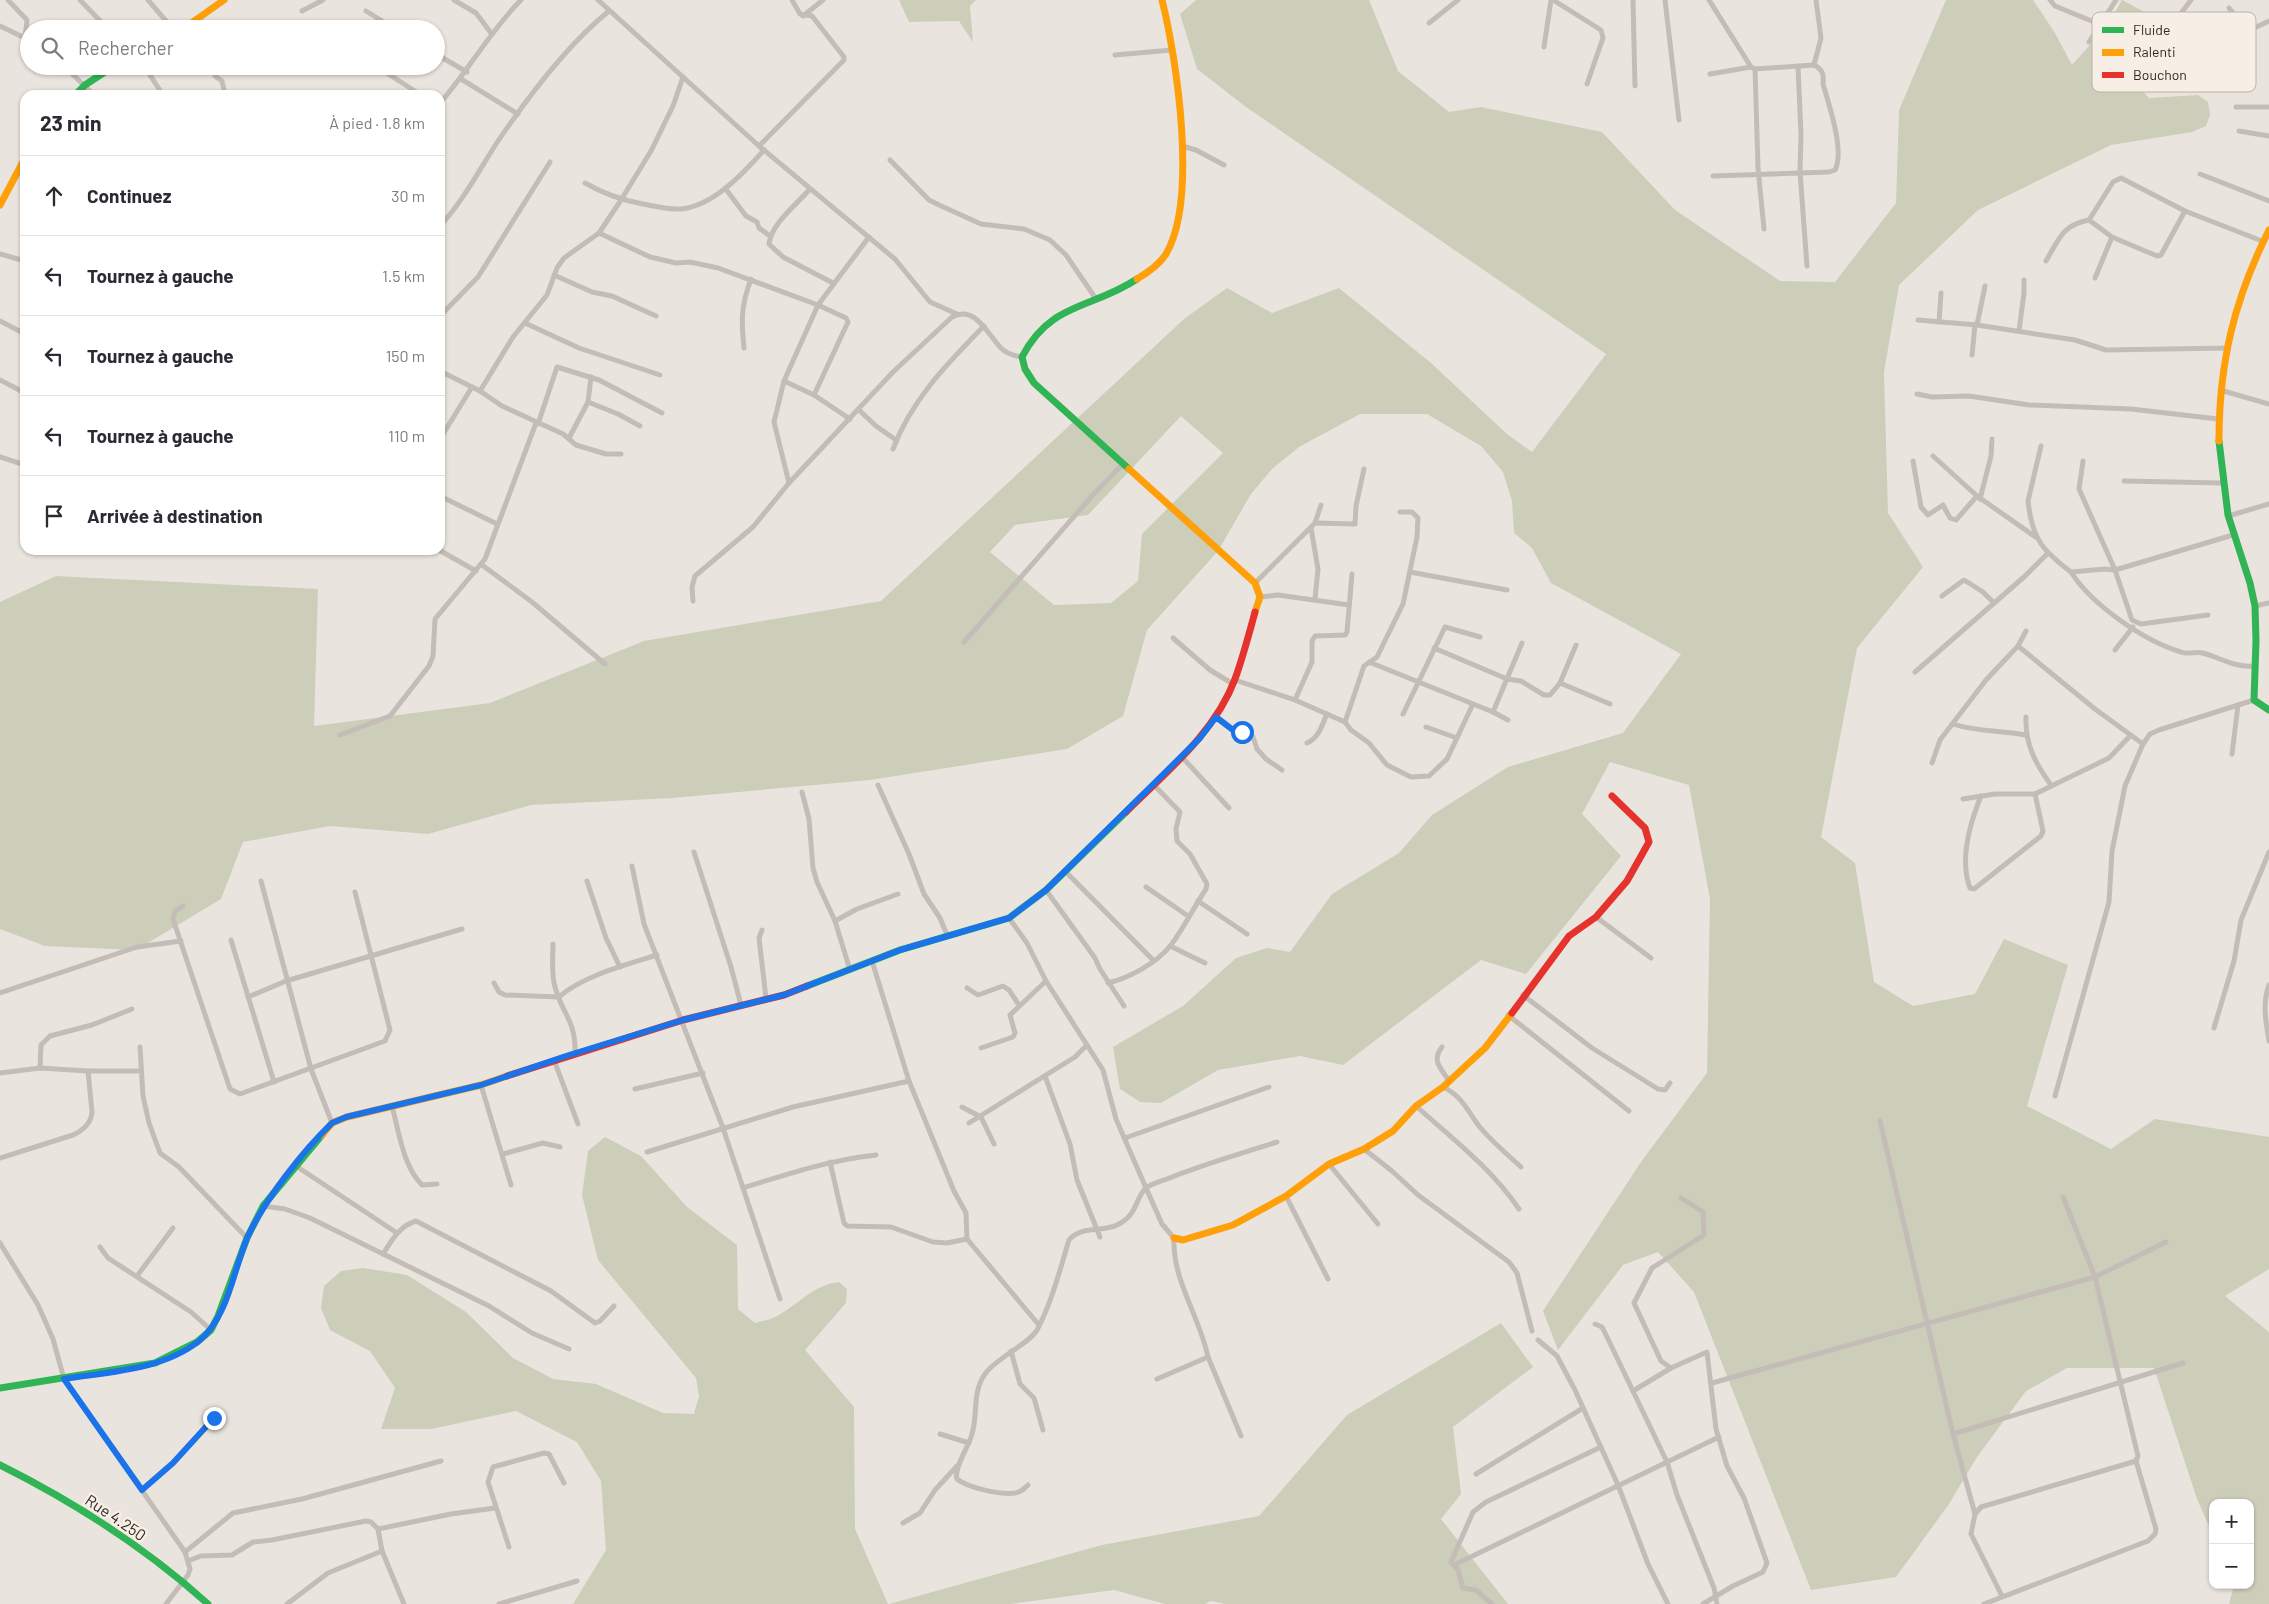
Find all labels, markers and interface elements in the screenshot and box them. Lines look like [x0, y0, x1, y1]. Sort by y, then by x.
legend [2092, 12, 2256, 92]
search box [20, 20, 445, 75]
text: Fluide [2133, 21, 2170, 38]
icon: search [38, 34, 66, 62]
text: Rechercher [78, 36, 174, 59]
text: Ralenti [2133, 43, 2176, 60]
text: Bouchon [2133, 66, 2187, 83]
text: 23 min [40, 110, 101, 135]
text: À pied · 1.8 km [329, 113, 425, 132]
icon: ahead [40, 182, 68, 210]
text: Continuez [87, 184, 171, 207]
text: 30 m [391, 186, 425, 205]
icon: left [40, 262, 68, 290]
text: Tournez à gauche [87, 264, 234, 287]
text: 1.5 km [382, 266, 425, 285]
icon: left [40, 342, 68, 370]
text: Tournez à gauche [87, 344, 234, 367]
text: 150 m [386, 346, 425, 365]
icon: left [40, 422, 68, 450]
text: Tournez à gauche [87, 424, 234, 447]
text: 110 m [388, 426, 425, 445]
icon: arrive [40, 502, 68, 530]
text: Arrivée à destination [87, 504, 263, 527]
route start [1231, 721, 1254, 744]
route end [203, 1407, 226, 1430]
street label: Rue 4.250 [82, 1490, 150, 1544]
map controls [2209, 1499, 2254, 1589]
button: + [2209, 1499, 2254, 1544]
button: − [2209, 1544, 2254, 1589]

